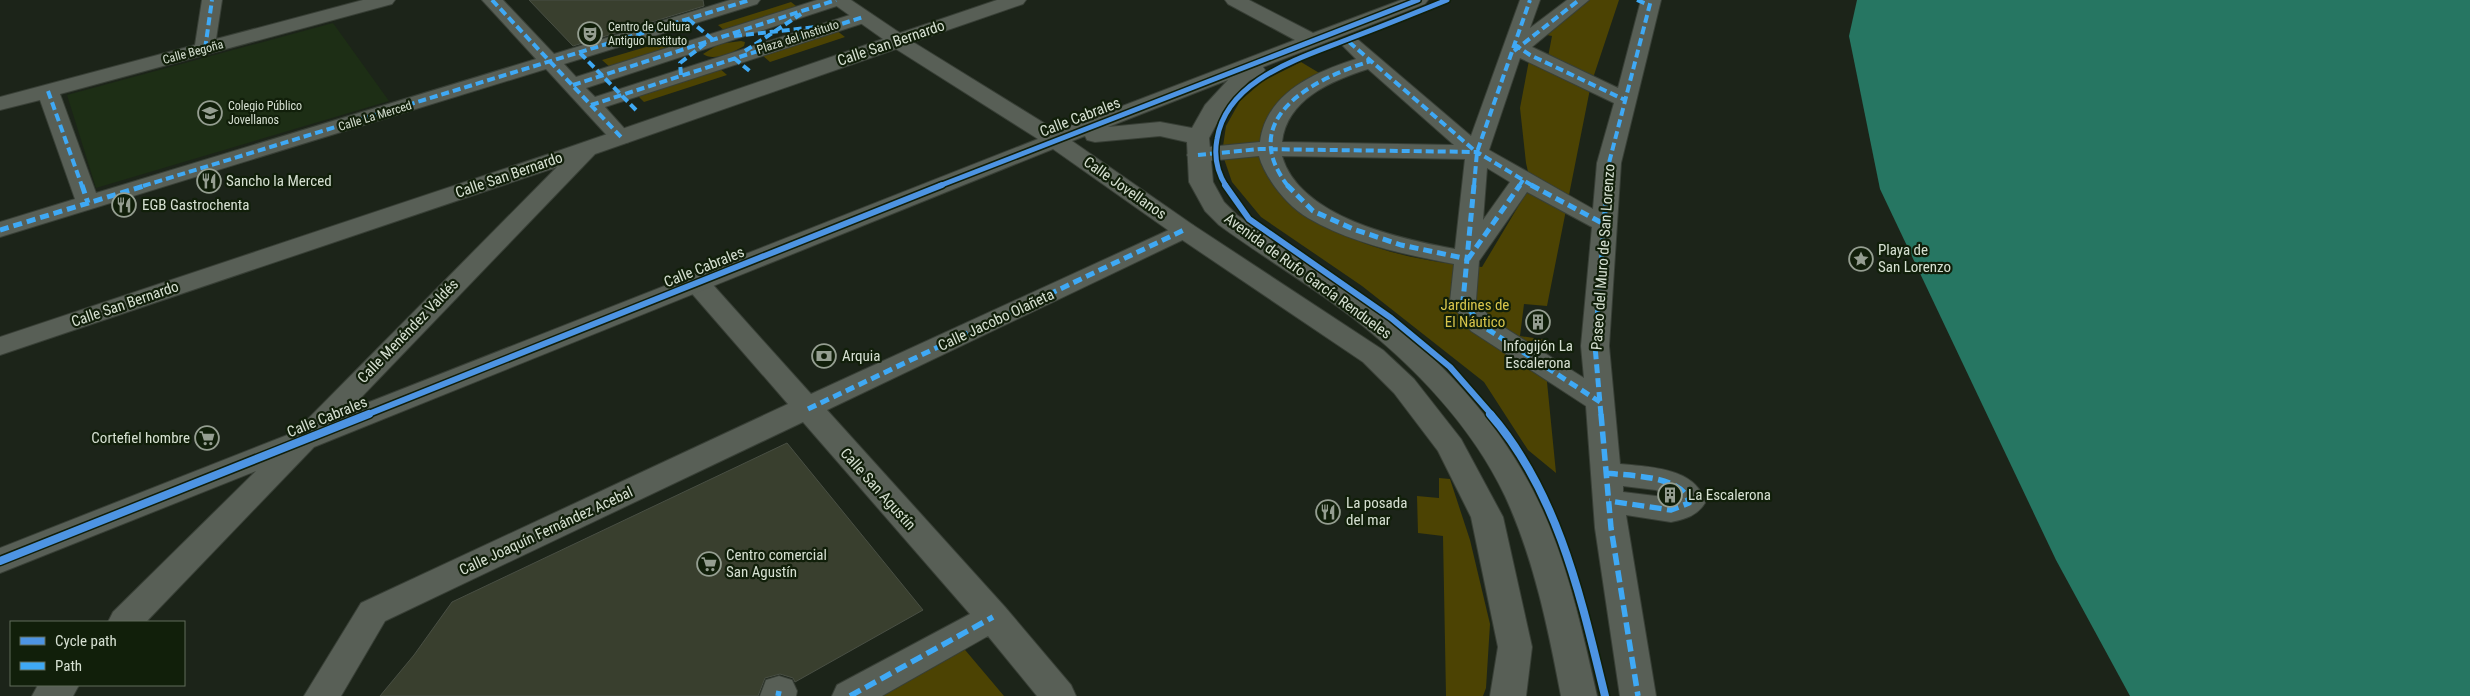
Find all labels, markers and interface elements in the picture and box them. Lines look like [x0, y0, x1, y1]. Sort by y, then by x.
street label: Calle San Bernardo [835, 16, 947, 70]
street label: Plaza del Instituto [755, 17, 841, 57]
place label: Centro de Cultura Antiguo Instituto [608, 20, 691, 48]
theatre icon: Centro de Cultura Antiguo Instituto [577, 21, 603, 47]
street label: Calle Begoña [161, 37, 225, 67]
street label: Calle Cabrales [1037, 93, 1123, 141]
street label: Calle La Merced [337, 98, 413, 134]
place label: Colegio Público Jovellanos [228, 99, 302, 127]
school or university icon: Colegio Público Jovellanos [197, 100, 223, 126]
street label: Calle San Bernardo [453, 148, 565, 202]
street label: Calle Jovellanos [1080, 153, 1170, 223]
street label: Paseo del Muro de San Lorenzo [1588, 163, 1618, 351]
restaurant icon: Sancho la Merced [196, 168, 222, 194]
place label: Sancho la Merced [226, 172, 332, 190]
restaurant icon: EGB Gastrochenta [111, 192, 137, 218]
place label: EGB Gastrochenta [142, 196, 249, 214]
street label: Avenida de Rufo García Rendueles [1221, 209, 1395, 343]
place label: Playa de San Lorenzo [1878, 241, 1951, 276]
street label: Calle Cabrales [661, 243, 747, 291]
place icon: Playa de San Lorenzo [1848, 246, 1874, 272]
street label: Calle Menéndez Valdés [354, 275, 462, 387]
street label: Calle San Bernardo [69, 277, 181, 331]
street label: Calle Jacobo Olañeta [935, 285, 1057, 355]
park label: Jardines de El Náutico [1441, 296, 1509, 331]
building icon: Infogijón La Escalerona [1525, 309, 1551, 335]
place label: Infogijón La Escalerona [1503, 337, 1573, 372]
bank icon: Arquia [811, 343, 837, 369]
place label: Arquia [842, 347, 880, 365]
street label: Calle Cabrales [284, 393, 370, 441]
supermarket icon: Cortefiel hombre [194, 425, 220, 451]
place label: Cortefiel hombre [91, 429, 190, 447]
street label: Calle San Agustín [836, 444, 920, 534]
building icon: La Escalerona [1657, 482, 1683, 508]
street label: Calle Joaquín Fernández Acebal [456, 483, 636, 579]
place label: La Escalerona [1688, 486, 1771, 504]
place label: La posada del mar [1346, 494, 1407, 529]
restaurant icon: La posada del mar [1315, 499, 1341, 525]
place label: Centro comercial San Agustín [726, 546, 827, 581]
supermarket icon: Centro comercial San Agustín [696, 551, 722, 577]
legend [10, 621, 185, 686]
text: Cycle path [55, 632, 117, 650]
text: Path [55, 657, 82, 675]

